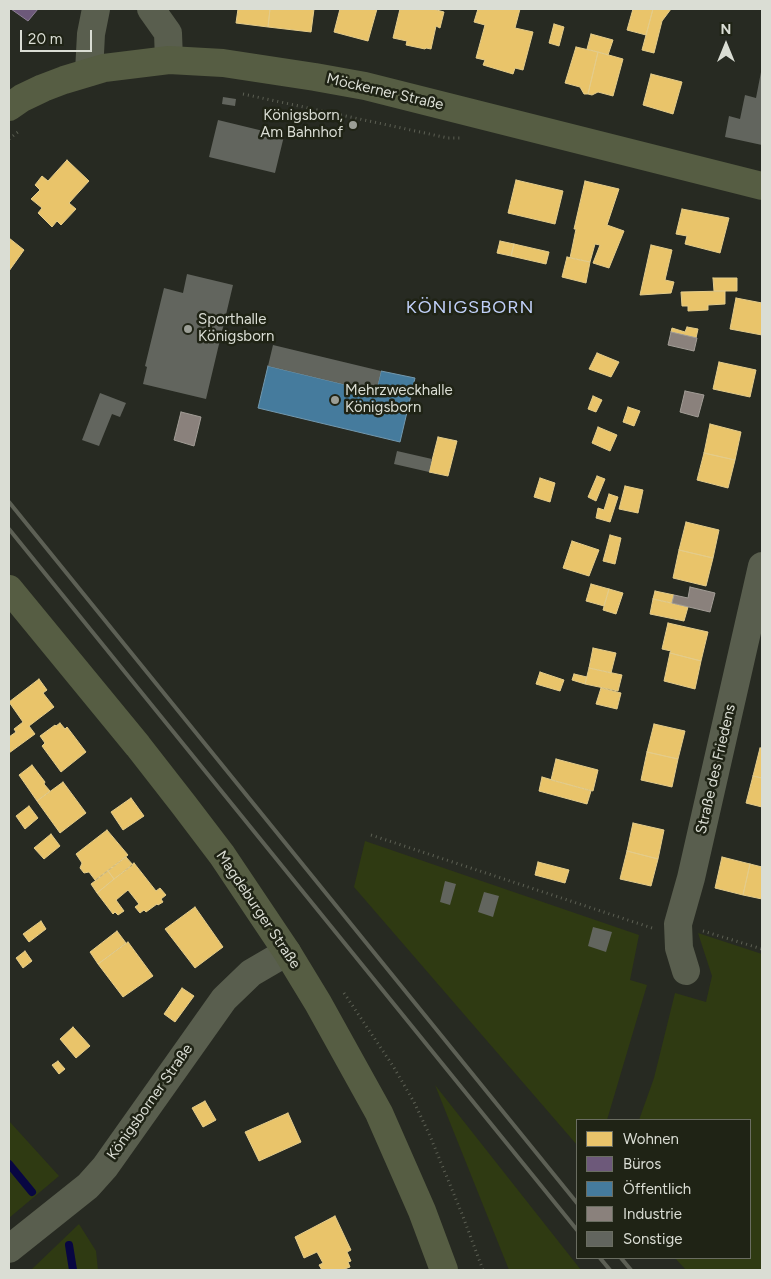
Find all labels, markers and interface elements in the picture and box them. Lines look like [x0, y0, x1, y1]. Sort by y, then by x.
scale bar [22, 20, 95, 52]
north arrow [701, 20, 751, 70]
text: N [721, 21, 731, 38]
text: 20 m [28, 30, 62, 48]
street label: Möckerner Straße [325, 70, 445, 114]
place label: Königsborn, Am Bahnhof [260, 107, 343, 142]
marker: Königsborn, Am Bahnhof [347, 119, 359, 131]
district label: KÖNIGSBORN [404, 297, 536, 319]
place label: Sporthalle Königsborn [198, 311, 274, 346]
marker: Sporthalle Königsborn [182, 323, 194, 335]
place label: Mehrzweckhalle Königsborn [345, 382, 453, 417]
marker: Mehrzweckhalle Königsborn [329, 394, 341, 406]
street label: Straße des Friedens [692, 702, 740, 836]
street label: Magdeburger Straße [212, 848, 304, 972]
street label: Königsborner Straße [103, 1041, 197, 1163]
legend [576, 1119, 751, 1259]
text: Wohnen [623, 1130, 679, 1148]
text: Büros [623, 1155, 661, 1173]
text: Öffentlich [623, 1180, 691, 1198]
text: Industrie [623, 1205, 682, 1223]
text: Sonstige [623, 1230, 682, 1248]

